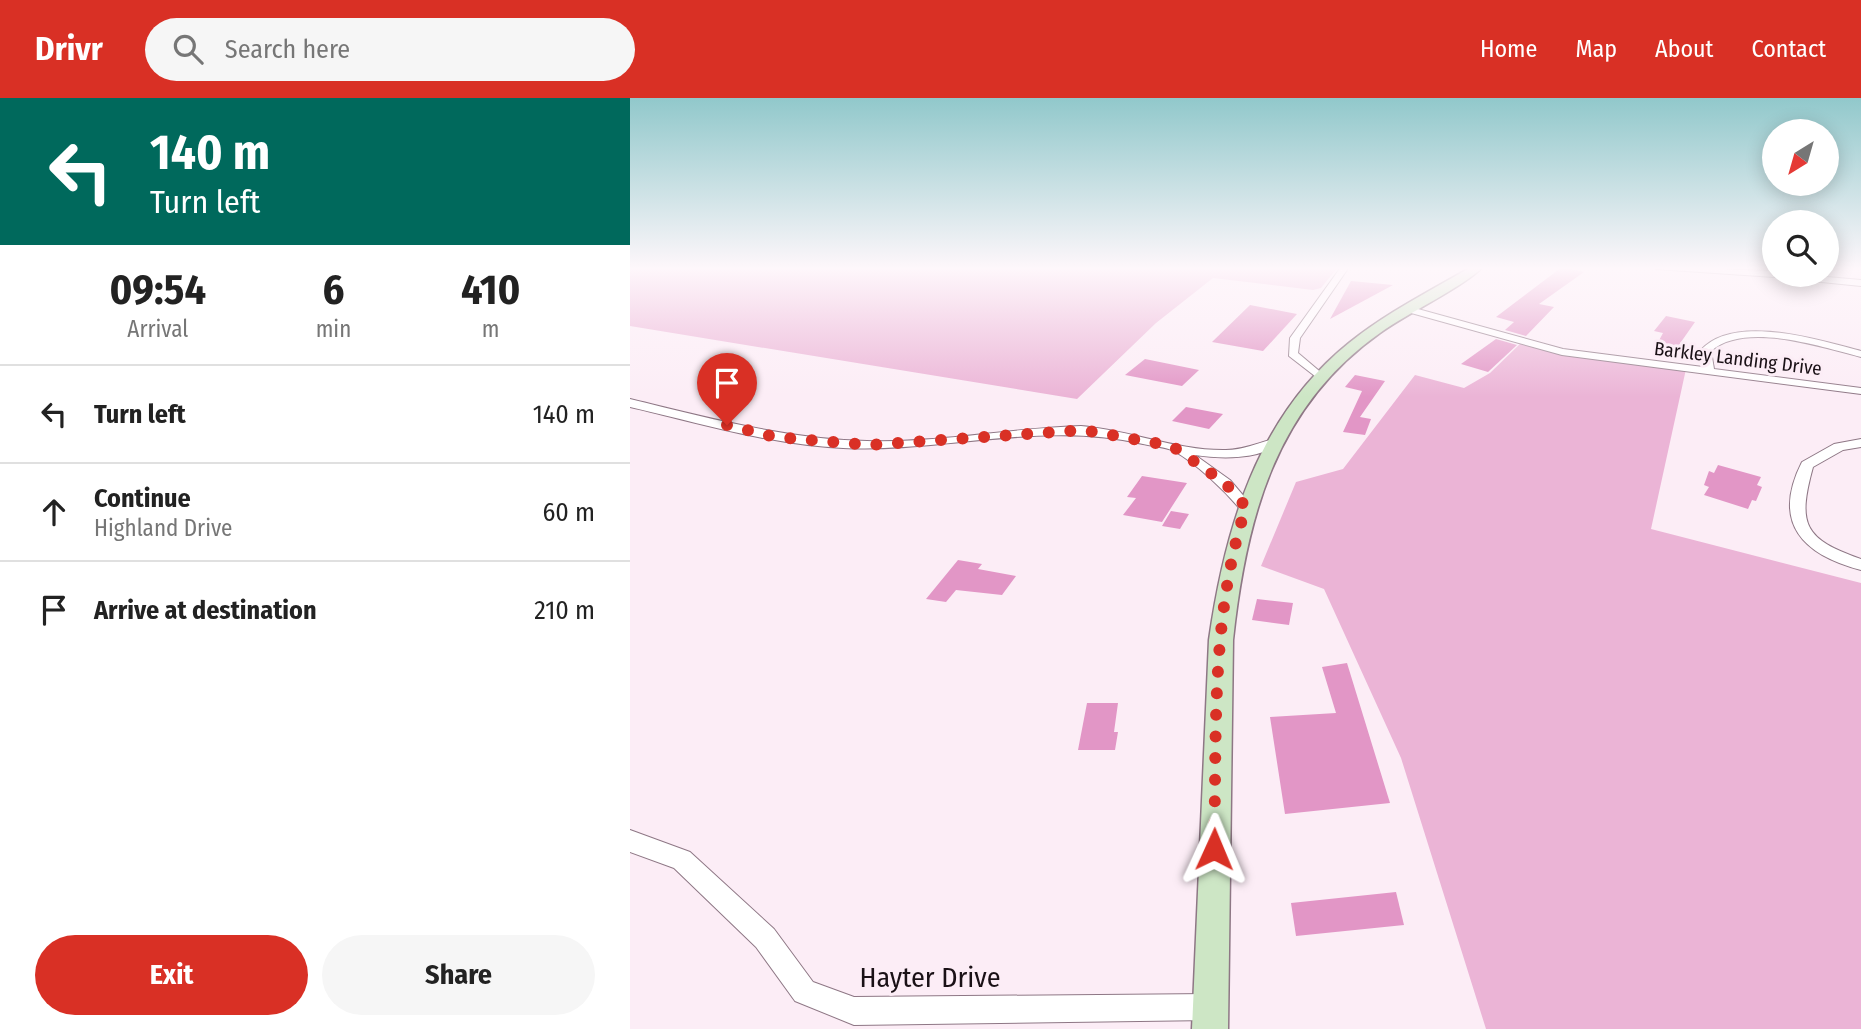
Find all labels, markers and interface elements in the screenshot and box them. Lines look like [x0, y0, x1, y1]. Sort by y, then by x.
search box [145, 18, 635, 81]
text: Drivr [35, 29, 103, 69]
icon: search [169, 30, 207, 68]
text: Search here [225, 34, 350, 65]
text: Home [1480, 35, 1537, 63]
text: Map [1575, 35, 1617, 63]
text: About [1655, 35, 1713, 63]
text: Contact [1751, 35, 1826, 63]
north arrow [1762, 119, 1839, 196]
map controls [1762, 119, 1839, 287]
text: 140 m [150, 123, 270, 182]
icon: left [35, 126, 126, 217]
text: Turn left [150, 183, 260, 221]
button: search [1762, 210, 1839, 287]
text: 09:54 [110, 265, 206, 315]
text: 6 [322, 265, 344, 315]
text: 410 [461, 265, 520, 315]
text: Arrival [127, 315, 188, 343]
text: min [316, 315, 351, 343]
text: m [482, 315, 499, 343]
street label: Barkley Landing Drive [1653, 337, 1823, 380]
pin [697, 353, 757, 425]
icon: arrive [708, 364, 746, 402]
icon: left [35, 395, 73, 433]
text: Turn left [94, 399, 186, 430]
text: 140 m [533, 399, 595, 430]
text: Continue [94, 483, 191, 514]
icon: ahead [35, 493, 73, 531]
text: 60 m [542, 497, 595, 528]
text: Highland Drive [94, 514, 232, 542]
icon: arrive [35, 591, 73, 629]
text: Arrive at destination [94, 595, 317, 626]
text: 210 m [534, 595, 595, 626]
position arrow [1177, 812, 1251, 886]
button: Exit [35, 935, 308, 1015]
button: Share [322, 935, 595, 1015]
street label: Hayter Drive [860, 961, 1000, 994]

